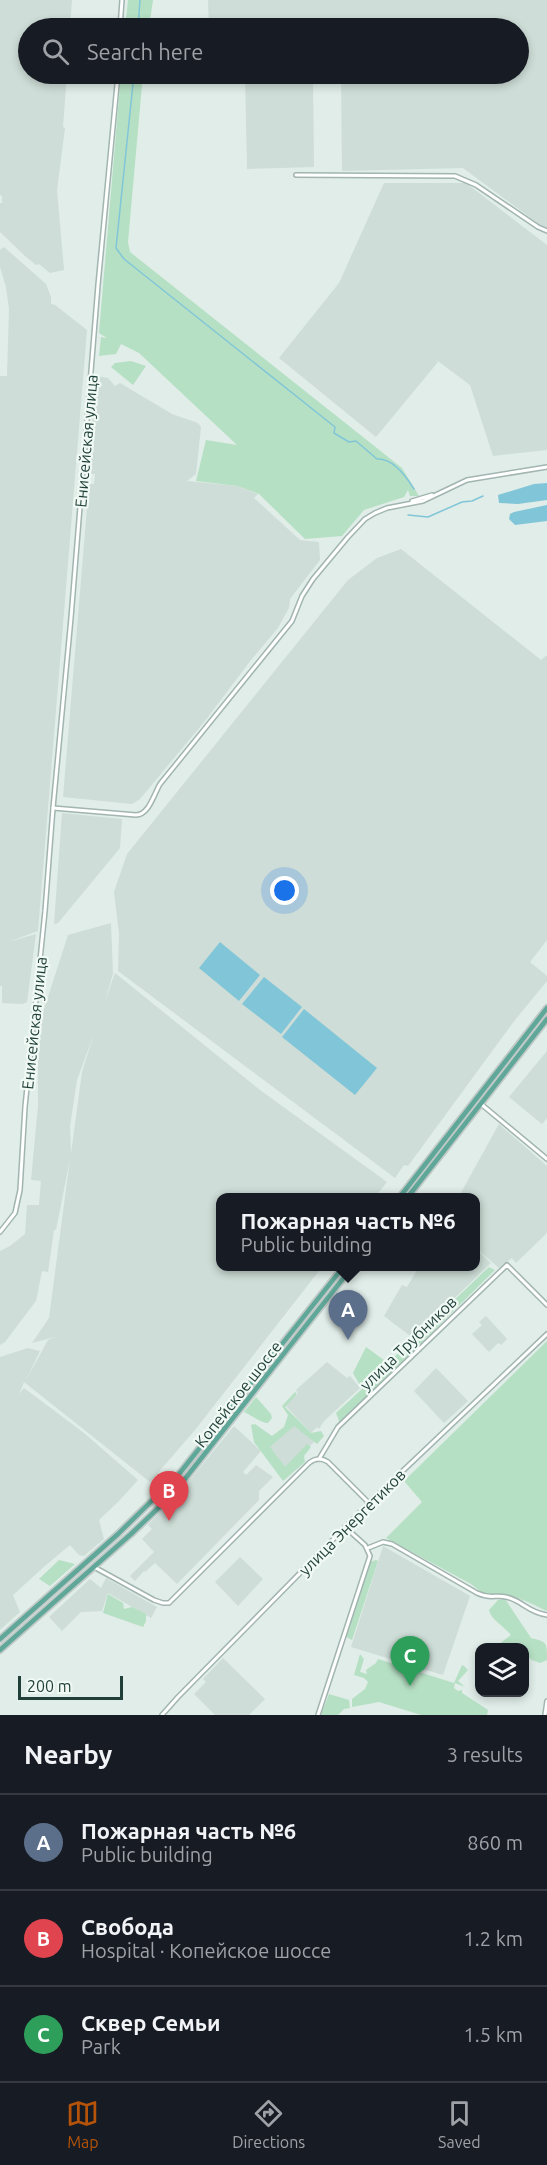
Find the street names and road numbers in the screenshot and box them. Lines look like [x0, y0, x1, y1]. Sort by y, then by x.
street label: Енисейская улица [71, 374, 101, 508]
street label: Енисейская улица [18, 956, 50, 1090]
street label: улица Трубников [356, 1292, 460, 1394]
street label: Копейское шоссе [191, 1337, 285, 1451]
street label: улица Энергетиков [295, 1465, 409, 1579]

